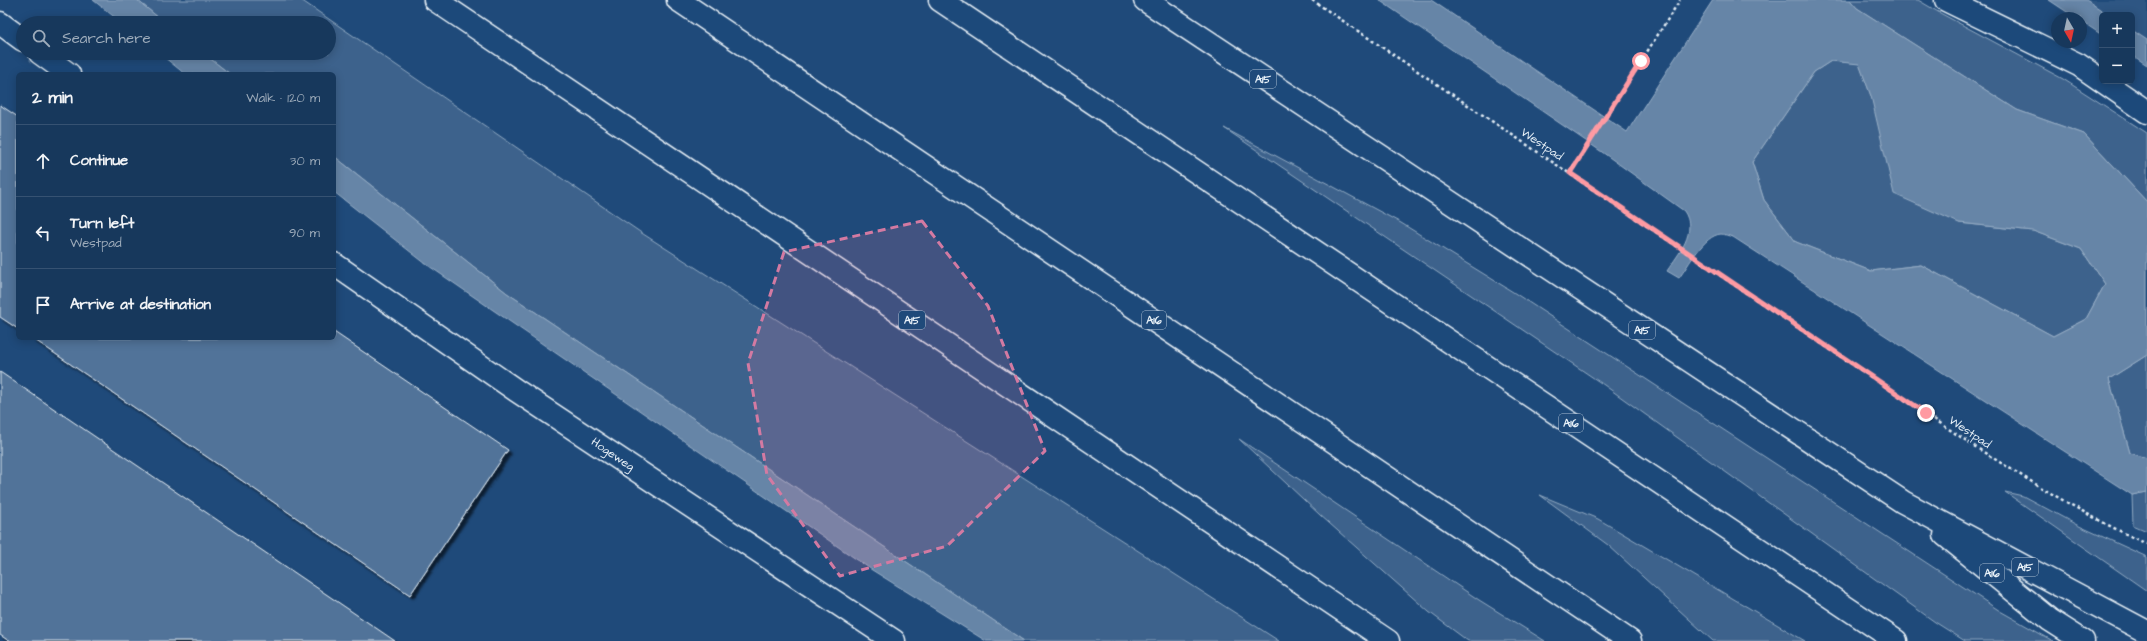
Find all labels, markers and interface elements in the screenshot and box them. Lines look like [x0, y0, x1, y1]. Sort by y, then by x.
north arrow [2051, 12, 2087, 48]
map controls [2099, 12, 2135, 84]
button: + [2099, 12, 2135, 48]
search box [16, 16, 336, 60]
icon: search [30, 27, 52, 49]
text: Search here [62, 28, 151, 49]
button: − [2099, 48, 2135, 84]
route start [1632, 52, 1650, 70]
road number: A15 [1250, 70, 1276, 88]
text: 2 min [32, 86, 73, 110]
text: Walk · 120 m [246, 89, 320, 107]
street label: Westpad [1517, 124, 1566, 165]
icon: ahead [32, 150, 54, 172]
text: Continue [70, 150, 128, 171]
text: 30 m [290, 152, 320, 170]
text: Turn left [70, 213, 134, 234]
icon: left [32, 222, 54, 244]
text: 90 m [289, 224, 320, 242]
text: Westpad [70, 234, 122, 252]
icon: arrive [32, 294, 54, 316]
text: Arrive at destination [70, 294, 211, 315]
road number: A15 [899, 311, 925, 329]
road number: A16 [1142, 311, 1166, 329]
road number: A15 [1629, 321, 1655, 339]
route end [1917, 404, 1935, 422]
street label: Westpad [1945, 412, 1994, 453]
road number: A16 [1559, 414, 1583, 432]
street label: Hogeweg [587, 434, 638, 476]
road number: A15 [2012, 558, 2038, 576]
road number: A16 [1980, 564, 2004, 582]

